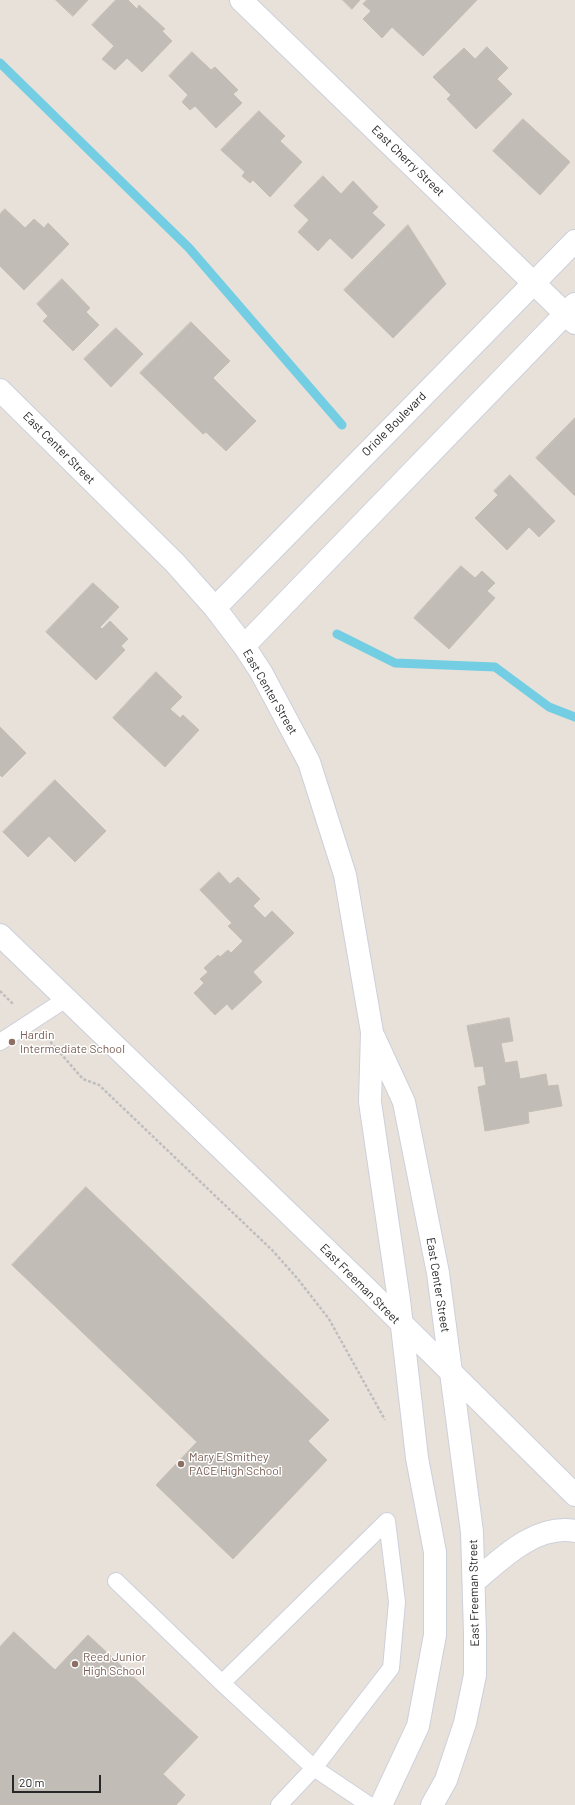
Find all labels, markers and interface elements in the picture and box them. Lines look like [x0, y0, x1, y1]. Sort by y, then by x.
street label: East Cherry Street [369, 123, 447, 199]
street label: Oriole Boulevard [359, 389, 429, 459]
street label: East Center Street [20, 409, 98, 487]
street label: East Center Street [240, 647, 300, 737]
place label: Hardin Intermediate School [20, 1028, 125, 1056]
marker: Hardin Intermediate School [7, 1037, 17, 1047]
street label: East Center Street [423, 1236, 453, 1334]
street label: East Freeman Street [317, 1241, 403, 1327]
place label: Mary E Smithey PACE High School [189, 1450, 282, 1478]
marker: Mary E Smithey PACE High School [176, 1459, 186, 1469]
street label: East Freeman Street [466, 1539, 482, 1647]
place label: Reed Junior High School [83, 1650, 146, 1678]
marker: Reed Junior High School [70, 1659, 80, 1669]
scale bar [14, 1767, 103, 1793]
text: 20 m [19, 1775, 45, 1789]

